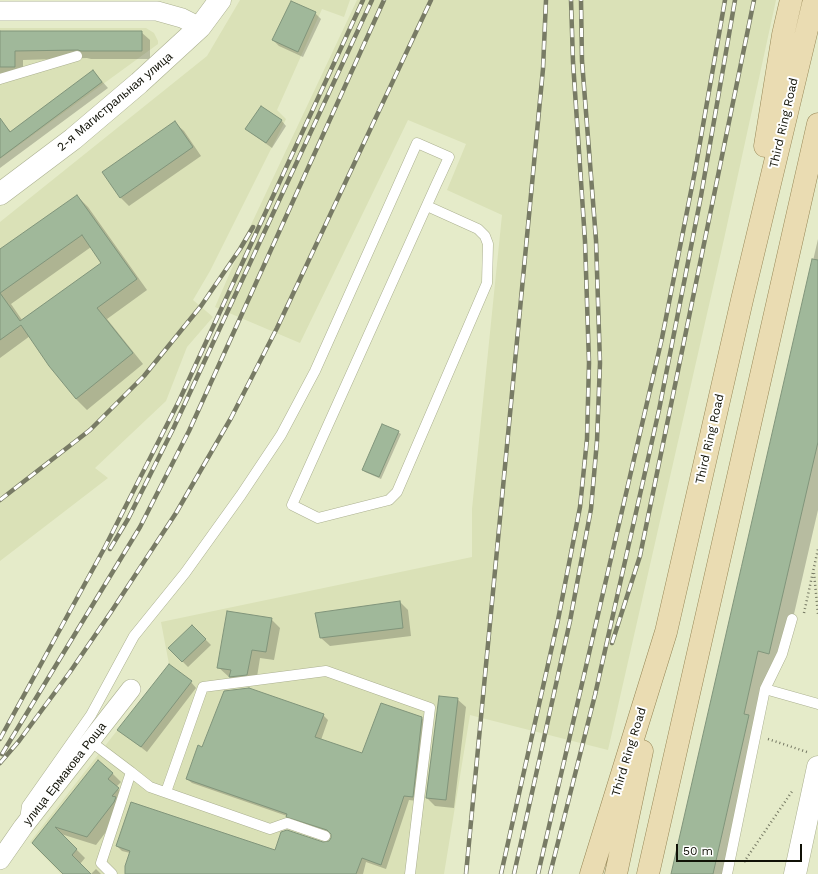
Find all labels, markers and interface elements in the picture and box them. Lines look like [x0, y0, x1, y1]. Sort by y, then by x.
street label: 2-я Магистральная улица [54, 49, 176, 155]
street label: Third Ring Road [767, 76, 801, 170]
street label: Third Ring Road [693, 392, 727, 486]
street label: Third Ring Road [609, 706, 649, 798]
street label: улица Ермакова Роща [20, 720, 110, 828]
scale bar [678, 836, 804, 862]
text: 50 m [683, 844, 713, 858]

